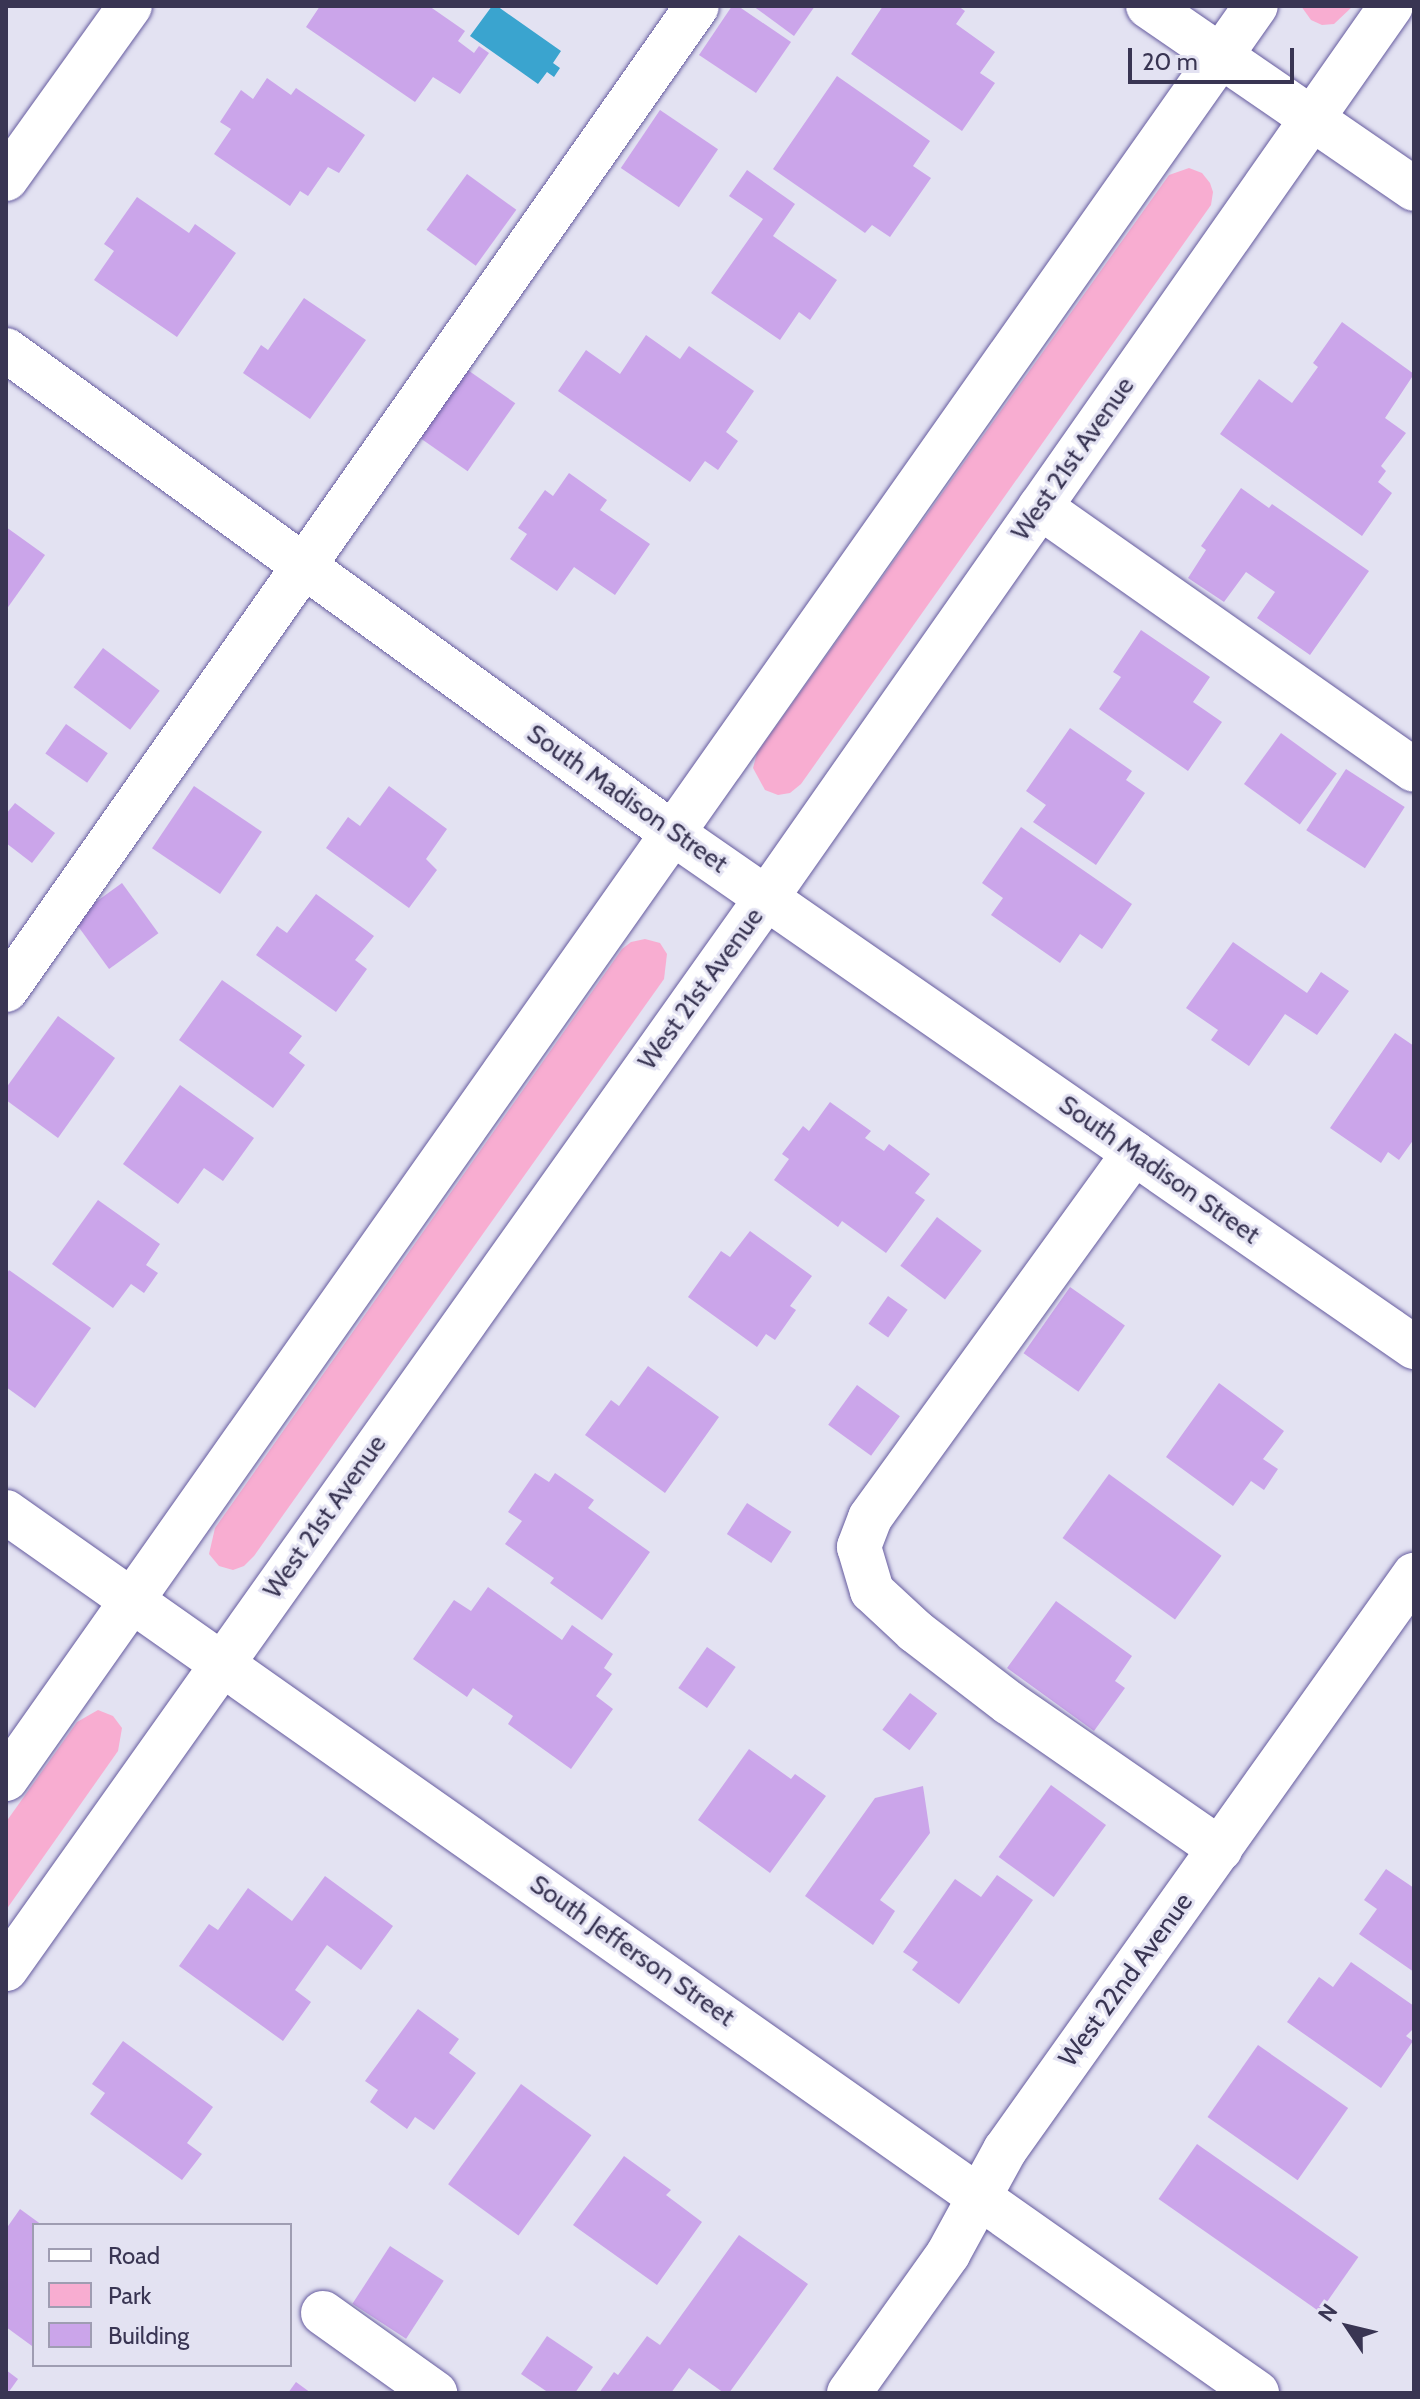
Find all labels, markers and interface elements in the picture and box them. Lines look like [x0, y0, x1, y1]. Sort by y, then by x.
scale bar [1132, 32, 1298, 82]
text: 20 m [1142, 47, 1198, 76]
street label: West 21st Avenue [1005, 371, 1141, 547]
street label: South Madison Street [521, 718, 733, 880]
street label: West 21st Avenue [632, 902, 770, 1076]
street label: South Madison Street [1053, 1089, 1265, 1251]
street label: West 21st Avenue [257, 1429, 393, 1605]
street label: South Jefferson Street [524, 1869, 740, 2033]
street label: West 22nd Avenue [1053, 1887, 1199, 2073]
legend [32, 2223, 292, 2367]
text: Road [108, 2241, 160, 2270]
text: Park [108, 2281, 151, 2310]
north arrow [1308, 2287, 1388, 2367]
text: N [1312, 2299, 1343, 2327]
text: Building [108, 2321, 189, 2350]

